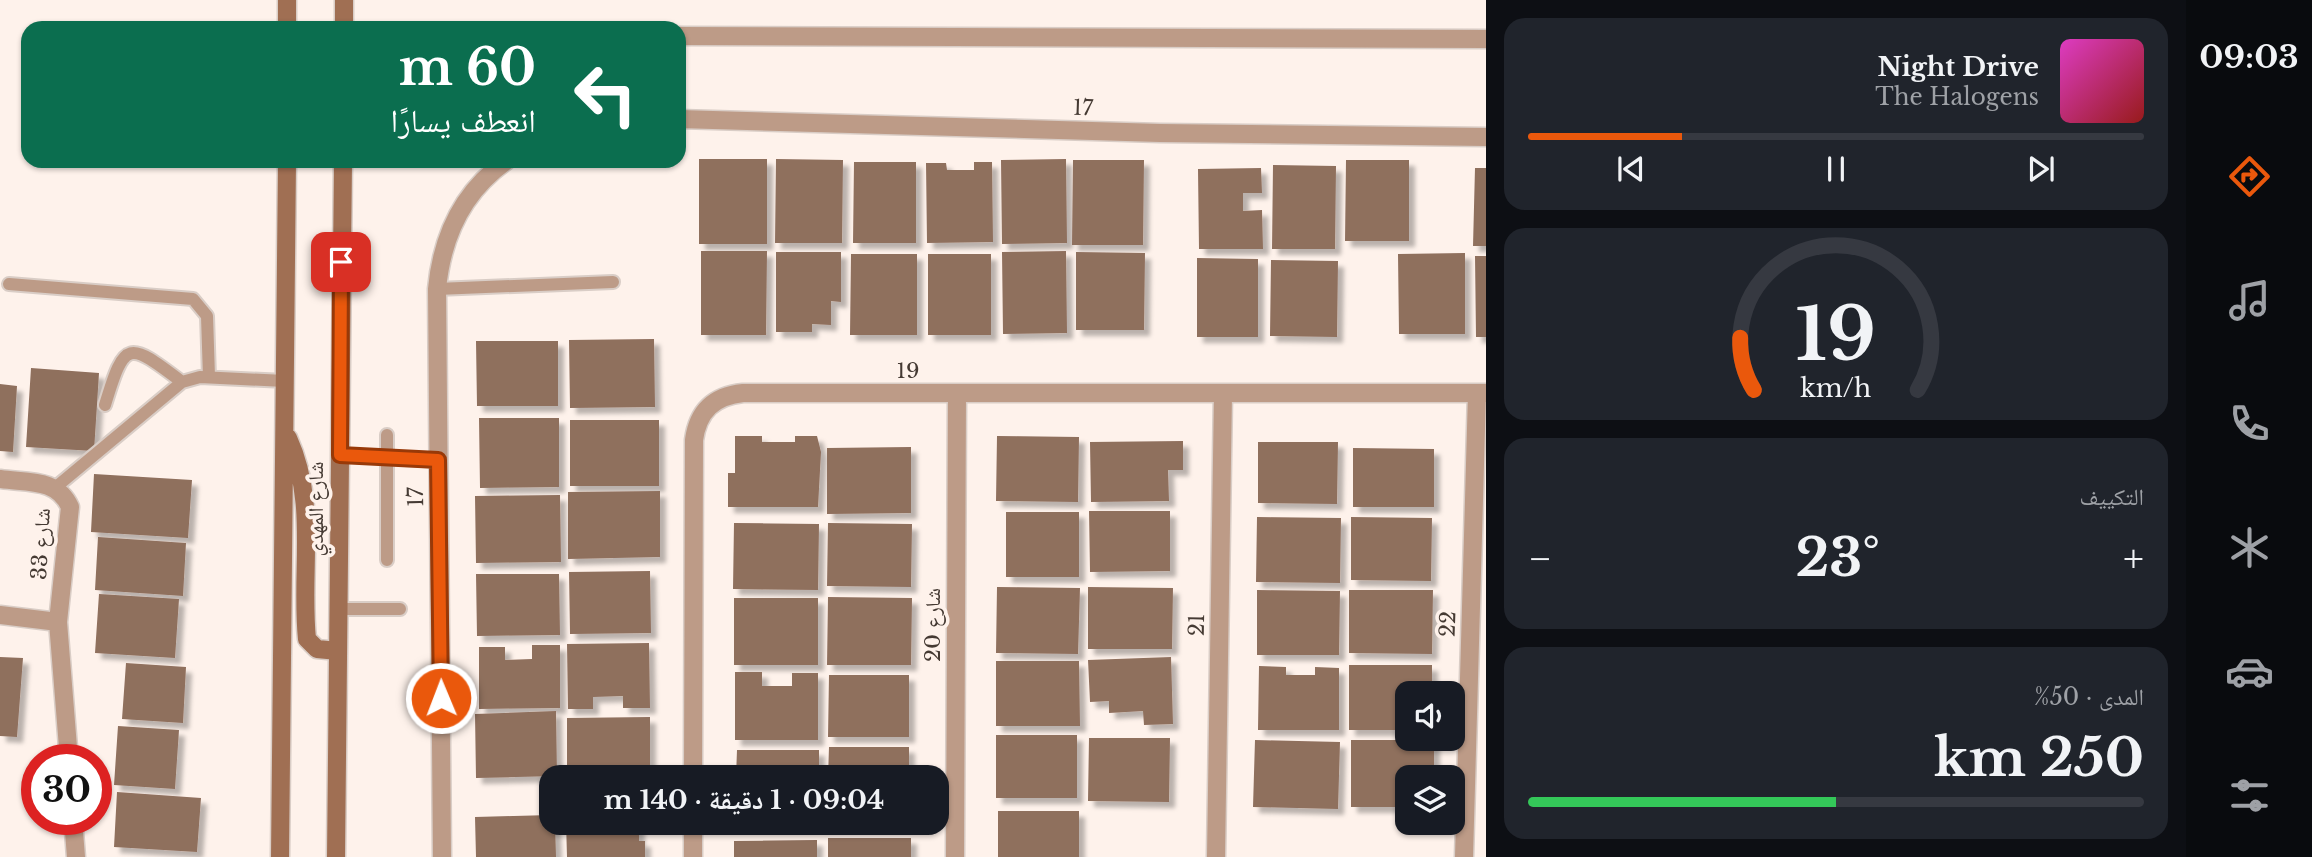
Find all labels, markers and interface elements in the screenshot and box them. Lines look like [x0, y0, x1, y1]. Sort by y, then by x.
text: 60 m [399, 37, 536, 98]
text: 09:03 [2199, 37, 2299, 77]
icon: left [560, 49, 651, 140]
text: Night Drive [1877, 51, 2039, 83]
text: The Halogens [1875, 83, 2039, 111]
street label: 17 [1073, 95, 1094, 121]
text: انعطف يسارًا [391, 101, 536, 141]
icon: previous [1612, 150, 1650, 188]
icon: pause [1817, 150, 1855, 188]
icon: next [2022, 150, 2060, 188]
icon: directions [2225, 152, 2274, 201]
pin [311, 232, 371, 292]
icon: arrive [322, 243, 360, 281]
icon: music [2225, 276, 2274, 325]
text: 19 [1796, 289, 1876, 380]
street label: 19 [897, 358, 919, 384]
text: km/h [1801, 372, 1871, 403]
icon: phone [2225, 399, 2274, 448]
street label: شارع المهدي [303, 461, 332, 557]
text: التكييف [2079, 483, 2144, 511]
street label: 17 [403, 486, 429, 507]
street label: شارع 33 [26, 507, 56, 581]
icon: climate [2225, 523, 2274, 572]
text: 23° [1795, 526, 1880, 590]
text: − [1528, 535, 1552, 582]
text: + [2123, 535, 2144, 582]
street label: شارع 20 [920, 588, 946, 662]
street label: 22 [1435, 611, 1461, 637]
street label: 21 [1184, 614, 1210, 636]
icon: car [2225, 647, 2274, 696]
position arrow [404, 661, 478, 735]
map controls [1395, 681, 1465, 835]
button: sound [1395, 681, 1465, 751]
text: المدى · 50% [2034, 683, 2144, 711]
text: 250 km [1934, 726, 2144, 790]
speed limit sign: 30 [21, 744, 112, 835]
button: layers [1395, 765, 1465, 835]
icon: filters [2225, 771, 2274, 820]
text: 09:04 · 1 دقيقة · 140 m [604, 784, 884, 816]

